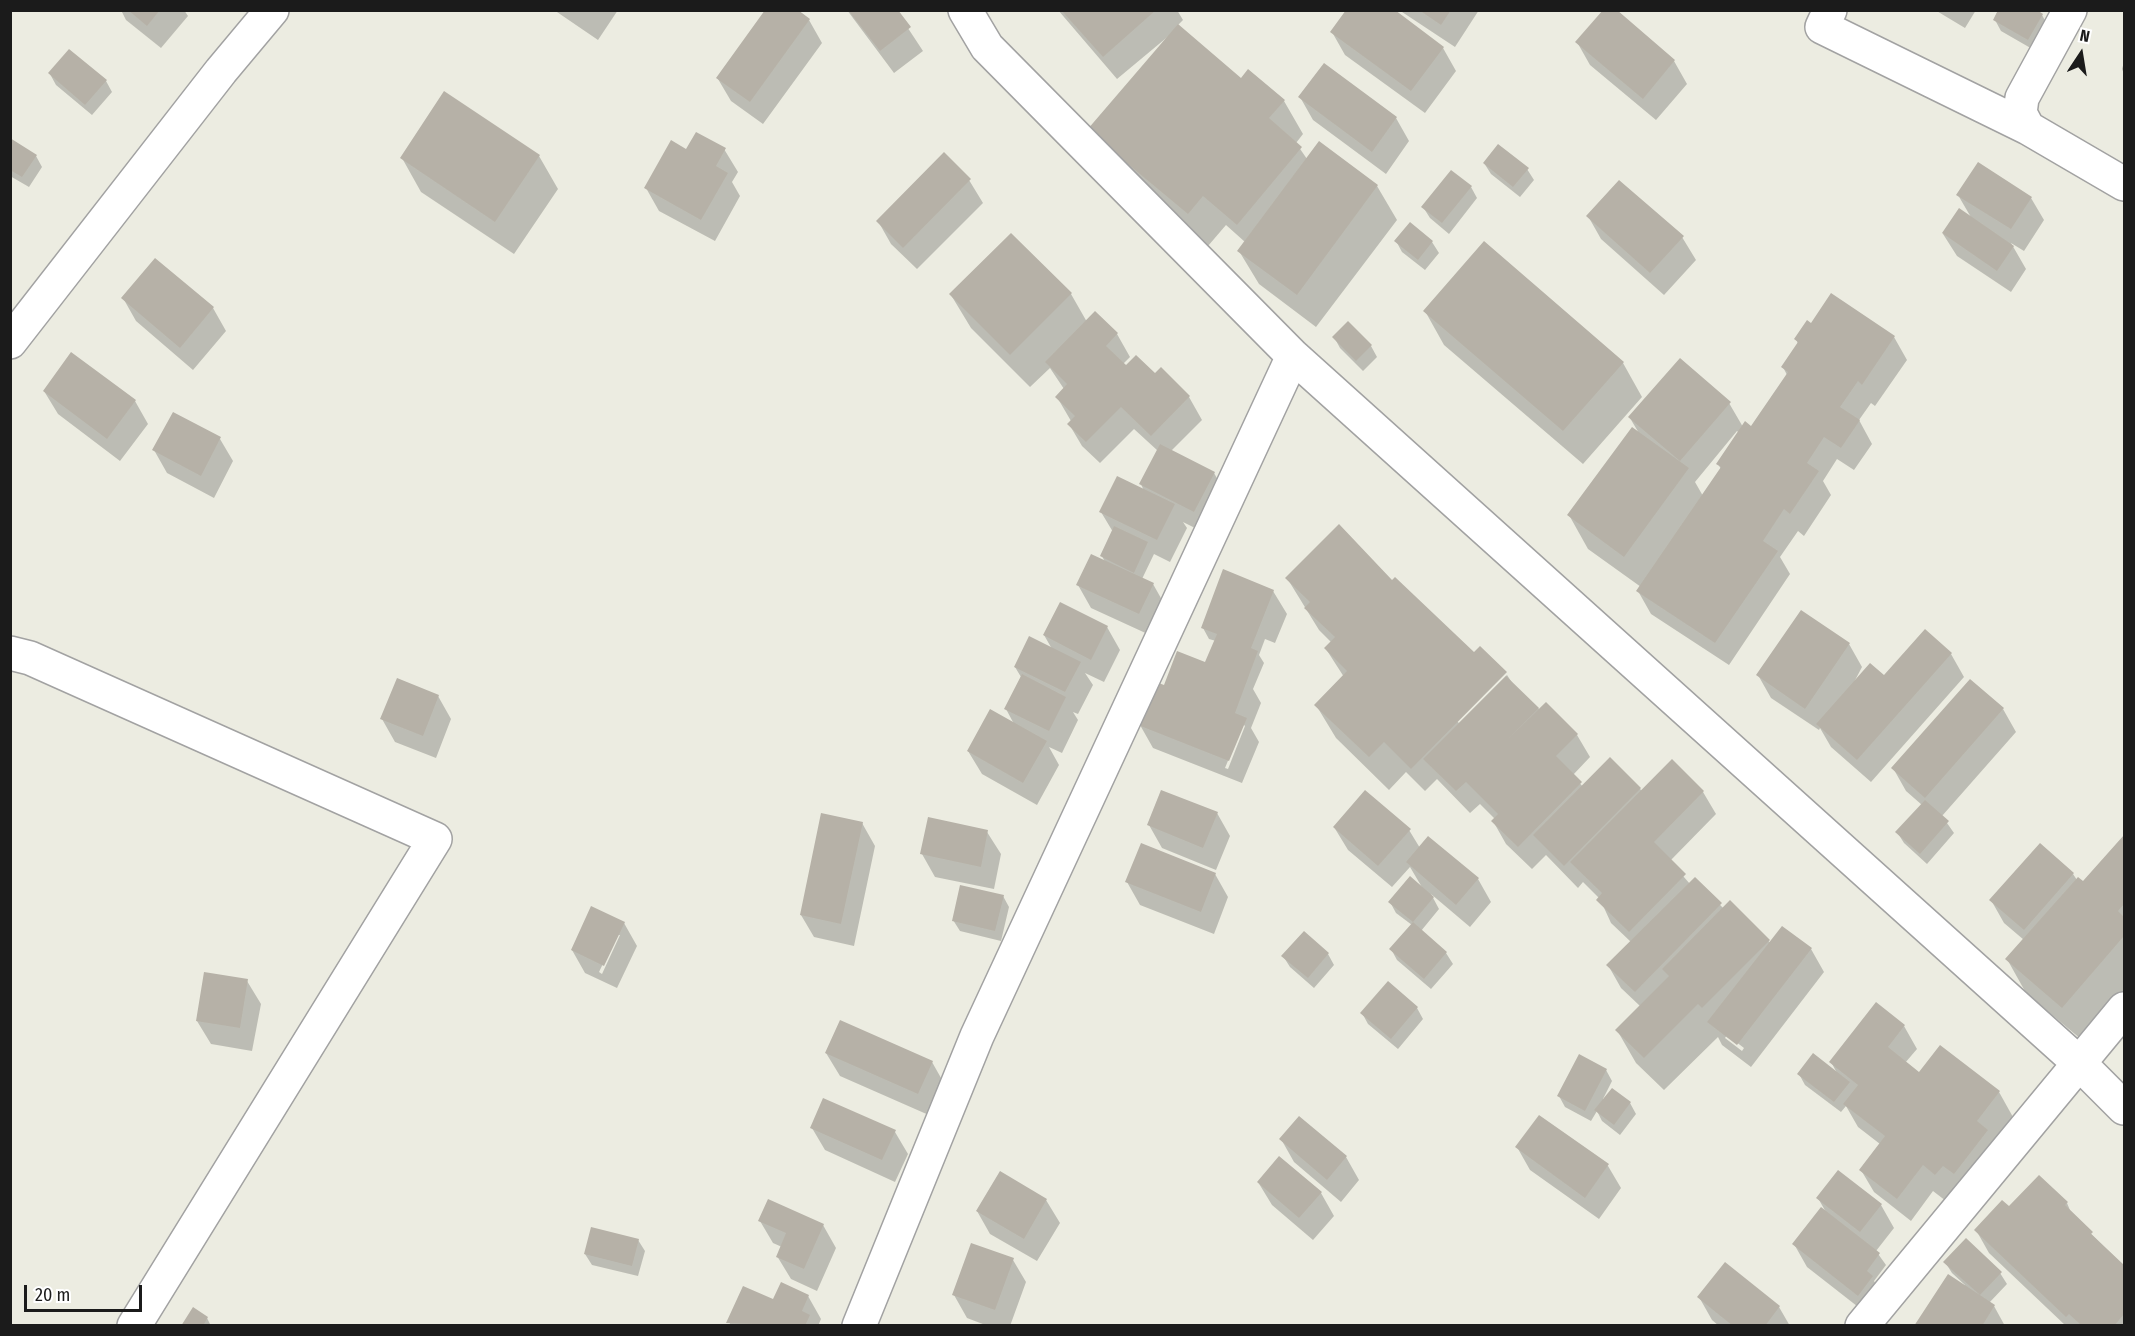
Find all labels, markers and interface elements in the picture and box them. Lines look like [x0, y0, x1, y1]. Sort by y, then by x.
north arrow [2051, 24, 2111, 84]
text: N [2078, 26, 2092, 46]
scale bar [27, 1273, 146, 1311]
text: 20 m [35, 1284, 70, 1306]

